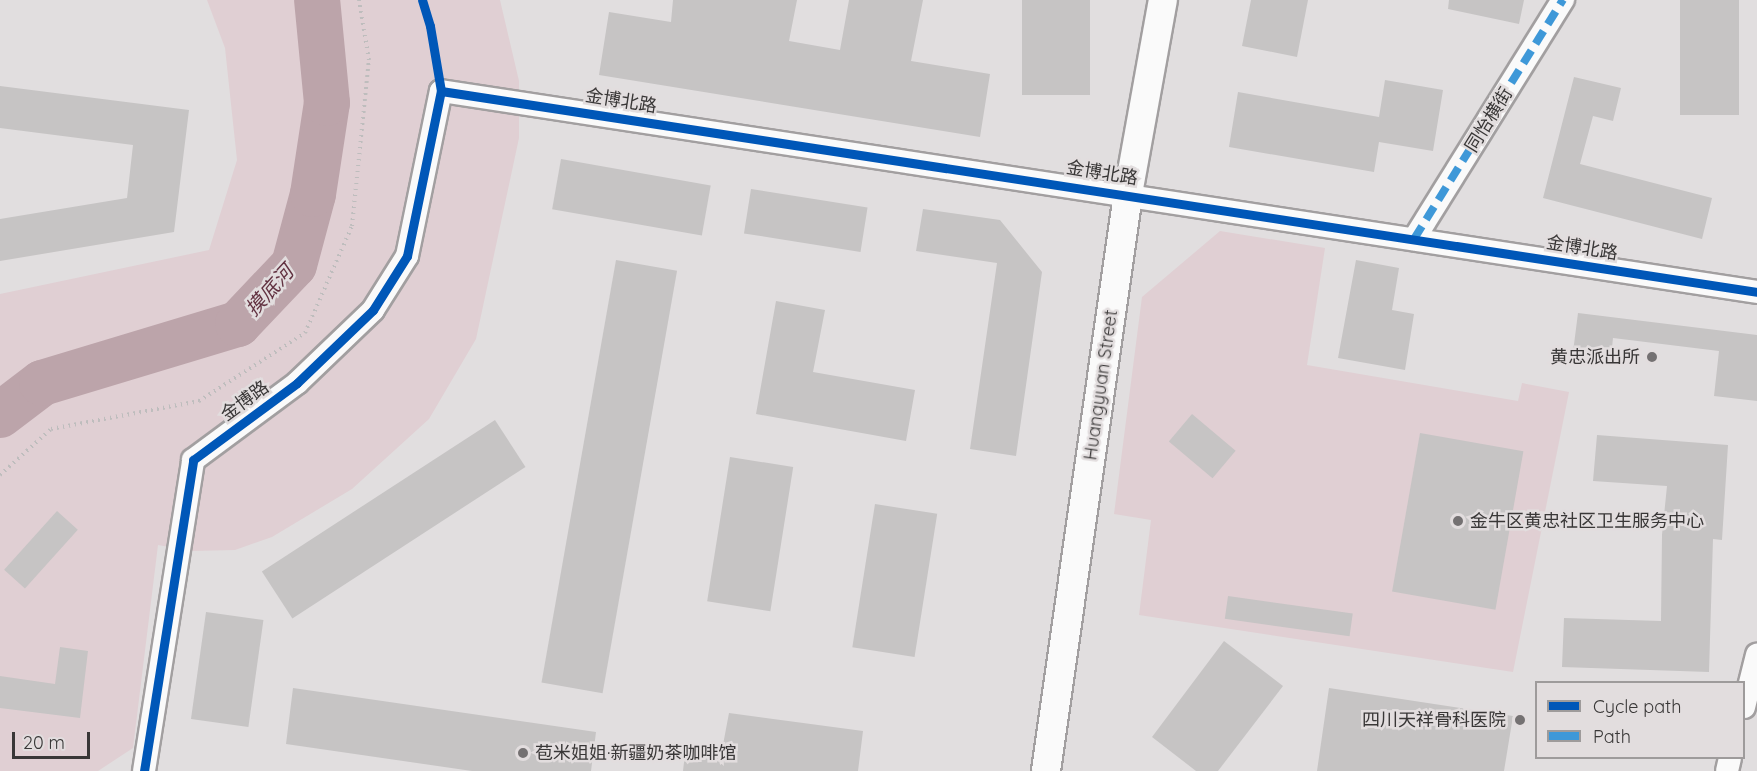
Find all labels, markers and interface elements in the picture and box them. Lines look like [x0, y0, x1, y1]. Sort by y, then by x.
street label: 同怡横街 [1461, 84, 1517, 156]
street label: 金博北路 [584, 85, 658, 117]
street label: 金博北路 [1065, 157, 1139, 189]
street label: 金博北路 [1545, 232, 1619, 264]
water label: 摸底河 [240, 260, 298, 320]
street label: Huangyuan Street [1080, 308, 1122, 462]
place label: 黄忠派出所 [1550, 346, 1640, 368]
marker: 黄忠派出所 [1645, 350, 1659, 364]
street label: 金博路 [217, 376, 273, 426]
place label: 金牛区黄忠社区卫生服务中心 [1470, 510, 1704, 532]
marker: 金牛区黄忠社区卫生服务中心 [1451, 514, 1465, 528]
legend [1535, 681, 1745, 759]
text: Cycle path [1593, 695, 1681, 718]
place label: 四川天祥骨科医院 [1362, 709, 1506, 731]
marker: 四川天祥骨科医院 [1511, 711, 1529, 729]
scale bar [15, 720, 93, 758]
text: Path [1593, 725, 1631, 748]
text: 20 m [23, 731, 65, 754]
place label: 苞米姐姐·新疆奶茶咖啡馆 [535, 742, 737, 764]
marker: 苞米姐姐·新疆奶茶咖啡馆 [516, 746, 530, 760]

